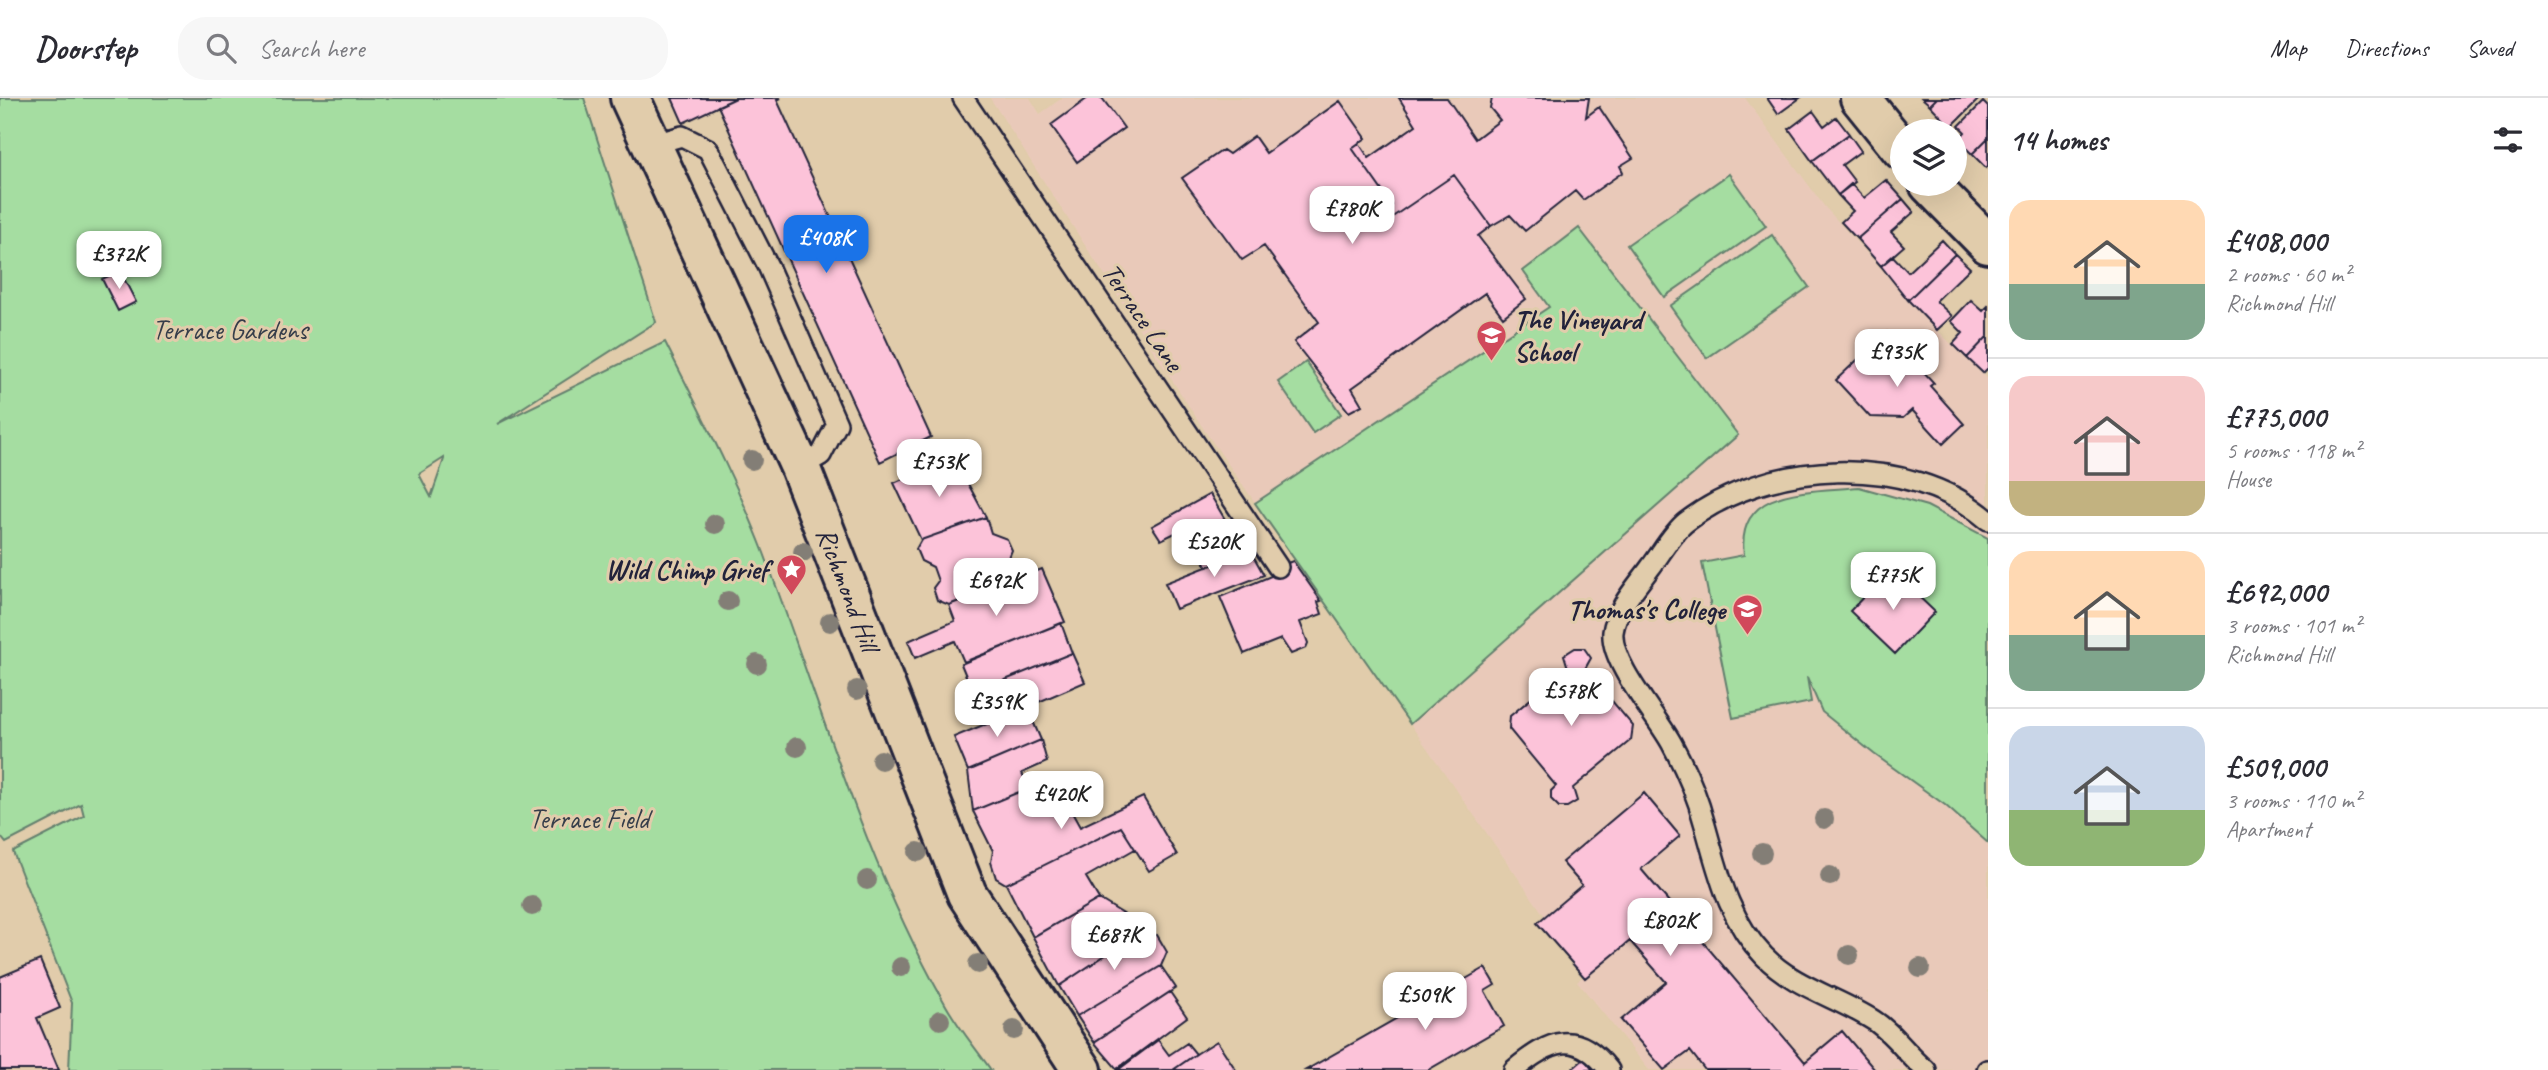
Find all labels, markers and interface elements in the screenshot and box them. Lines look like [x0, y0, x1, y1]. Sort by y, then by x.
search box [178, 17, 668, 80]
text: Doorstep [35, 27, 136, 69]
icon: search [202, 29, 240, 67]
text: Search here [258, 32, 364, 65]
text: Map [2270, 33, 2307, 63]
text: Directions [2345, 33, 2428, 63]
text: Saved [2466, 33, 2513, 63]
map controls [1890, 119, 1967, 196]
button: layers [1890, 119, 1967, 196]
text: 14 homes [2009, 121, 2107, 159]
icon: filters [2489, 121, 2527, 159]
pin: £780K [1303, 186, 1401, 246]
text: £780K [1326, 194, 1379, 223]
pin: £408K [777, 216, 875, 275]
text: £408,000 [2226, 222, 2326, 260]
text: £408K [799, 223, 853, 252]
icon: home [2065, 228, 2149, 312]
pin: £372K [70, 232, 168, 291]
text: £372K [93, 239, 146, 268]
street label: Terrace Lane [1094, 256, 1193, 379]
text: 2 rooms · 60 m² [2226, 260, 2350, 289]
text: Richmond Hill [2226, 289, 2332, 318]
place label: The Vineyard School [1514, 302, 1646, 369]
park label: Terrace Gardens [152, 312, 310, 347]
school or university icon: The Vineyard School [1474, 318, 1508, 362]
pin: £935K [1848, 330, 1946, 389]
text: £935K [1871, 337, 1923, 366]
text: £775,000 [2226, 398, 2326, 436]
icon: home [2065, 404, 2149, 488]
text: 5 rooms · 118 m² [2226, 436, 2361, 465]
pin: £753K [890, 440, 988, 499]
text: £753K [913, 447, 965, 476]
text: House [2226, 465, 2271, 494]
pin: £520K [1165, 519, 1263, 579]
street label: Richmond Hill [808, 522, 889, 661]
text: £520K [1188, 527, 1240, 556]
place label: Wild Chimp Grief [605, 552, 775, 587]
place icon: Wild Chimp Grief [774, 552, 808, 596]
pin: £775K [1844, 552, 1942, 612]
pin: £692K [947, 559, 1045, 618]
text: £775K [1867, 560, 1919, 589]
text: £692K [969, 566, 1023, 595]
text: £692,000 [2226, 573, 2327, 611]
icon: home [2065, 579, 2149, 663]
place label: Thomas's College [1568, 592, 1728, 627]
school or university icon: Thomas's College [1731, 592, 1765, 636]
text: 3 rooms · 101 m² [2226, 611, 2361, 640]
text: Richmond Hill [2226, 640, 2332, 669]
pin: £578K [1522, 668, 1620, 728]
text: £578K [1545, 676, 1597, 705]
pin: £359K [948, 680, 1046, 739]
text: £359K [971, 687, 1023, 716]
text: £509,000 [2226, 748, 2326, 786]
icon: home [2065, 754, 2149, 838]
pin: £420K [1012, 772, 1110, 831]
text: £420K [1034, 779, 1088, 808]
text: 3 rooms · 110 m² [2226, 786, 2361, 815]
park label: Terrace Field [529, 801, 653, 836]
text: Apartment [2226, 815, 2311, 844]
pin: £802K [1621, 898, 1719, 958]
text: £802K [1643, 906, 1697, 935]
pin: £687K [1065, 912, 1163, 972]
text: £687K [1087, 920, 1141, 949]
pin: £509K [1376, 972, 1474, 1032]
text: £509K [1399, 980, 1451, 1009]

